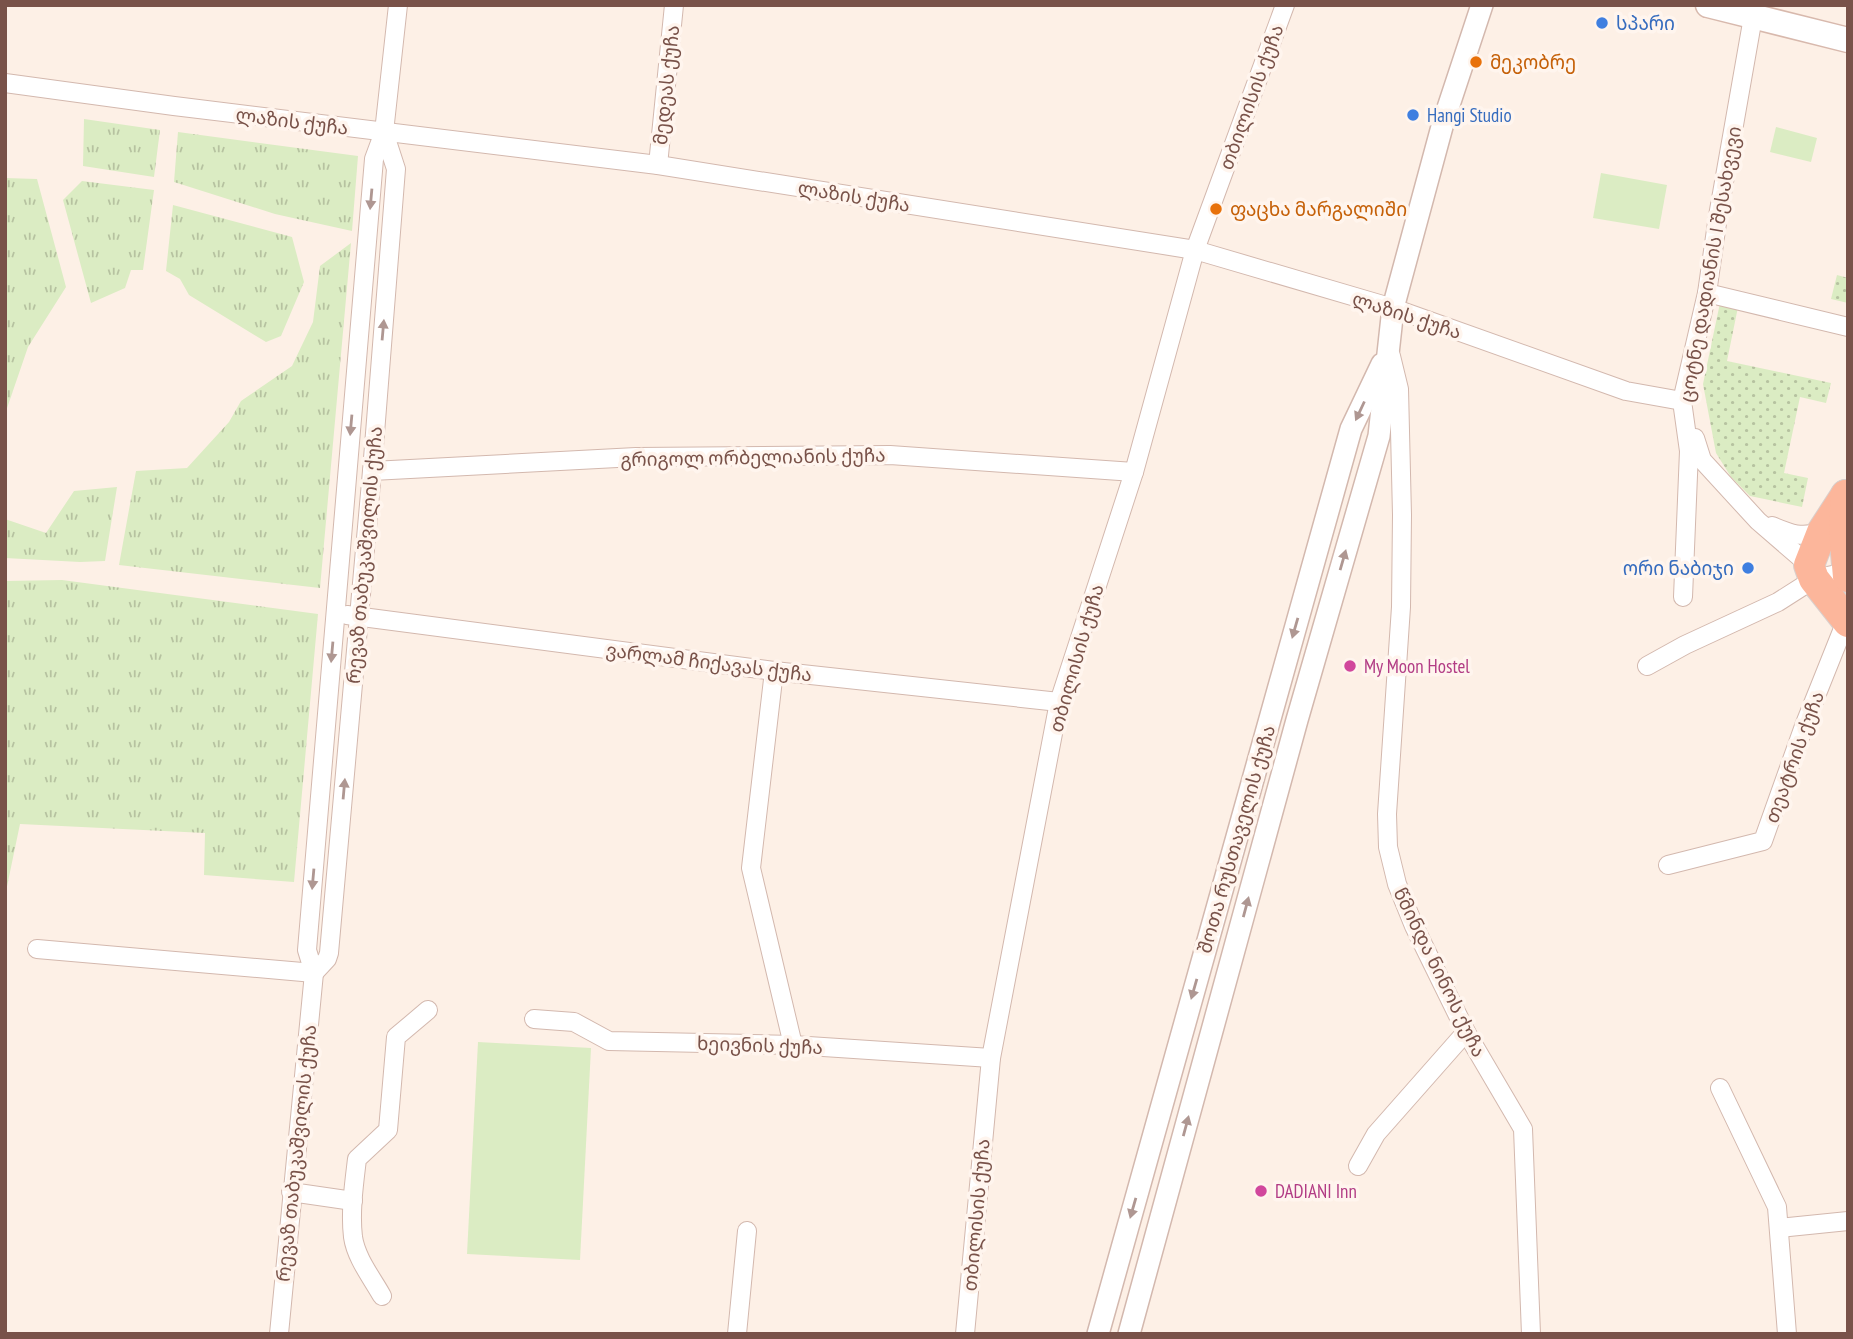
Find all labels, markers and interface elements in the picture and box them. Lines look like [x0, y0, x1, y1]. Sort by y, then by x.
place label: სპარი [1616, 11, 1675, 35]
marker: სპარი [1594, 15, 1610, 31]
street label: თბილისის ქუჩა [1214, 21, 1289, 173]
street label: მედეას ქუჩა [648, 24, 685, 146]
place label: მეკობრე [1490, 50, 1576, 74]
marker: მეკობრე [1468, 54, 1484, 70]
street label: ლაზის ქუჩა [234, 102, 350, 141]
place label: Hangi Studio [1427, 103, 1512, 127]
marker: Hangi Studio [1405, 107, 1421, 123]
street label: ცოტნე დადიანის I შესახვევი [1674, 124, 1747, 404]
street label: ლაზის ქუჩა [796, 175, 912, 218]
one-way arrow [365, 188, 376, 210]
place label: ფაცხა მარგალიში [1230, 197, 1407, 222]
marker: ფაცხა მარგალიში [1208, 201, 1224, 217]
street label: ლაზის ქუჩა [1349, 286, 1465, 345]
one-way arrow [378, 319, 389, 341]
one-way arrow [1354, 401, 1366, 421]
one-way arrow [345, 414, 356, 436]
street label: რევაზ თაბუკაშვილის ქუჩა [341, 425, 388, 685]
street label: გრიგოლ ორბელიანის ქუჩა [620, 443, 886, 472]
one-way arrow [1338, 549, 1349, 571]
place label: ორი ნაბიჯი [1623, 556, 1734, 580]
marker: ორი ნაბიჯი [1740, 560, 1756, 576]
street label: თბილისის ქუჩა [1043, 581, 1110, 735]
one-way arrow [1290, 618, 1300, 639]
street label: ვარლამ ჩიქავას ქუჩა [605, 637, 813, 688]
one-way arrow [326, 641, 337, 663]
place label: My Moon Hostel [1364, 654, 1470, 678]
marker: My Moon Hostel [1342, 658, 1358, 674]
street label: თეატრის ქუჩა [1759, 688, 1829, 826]
street label: შოთა რუსთაველის ქუჩა [1192, 722, 1281, 956]
one-way arrow [339, 778, 350, 800]
one-way arrow [307, 868, 318, 890]
street label: წმინდა ნინოს ქუჩა [1388, 883, 1491, 1061]
one-way arrow [1241, 896, 1251, 917]
one-way arrow [1188, 978, 1199, 1000]
street label: რევაზ თაბუკაშვილის ქუჩა [271, 1023, 322, 1283]
street label: ხეივნის ქუჩა [697, 1031, 823, 1059]
one-way arrow [1181, 1115, 1192, 1137]
street label: თბილისის ქუჩა [957, 1138, 996, 1292]
place label: DADIANI Inn [1275, 1179, 1357, 1203]
marker: DADIANI Inn [1253, 1183, 1269, 1199]
one-way arrow [1127, 1198, 1137, 1219]

